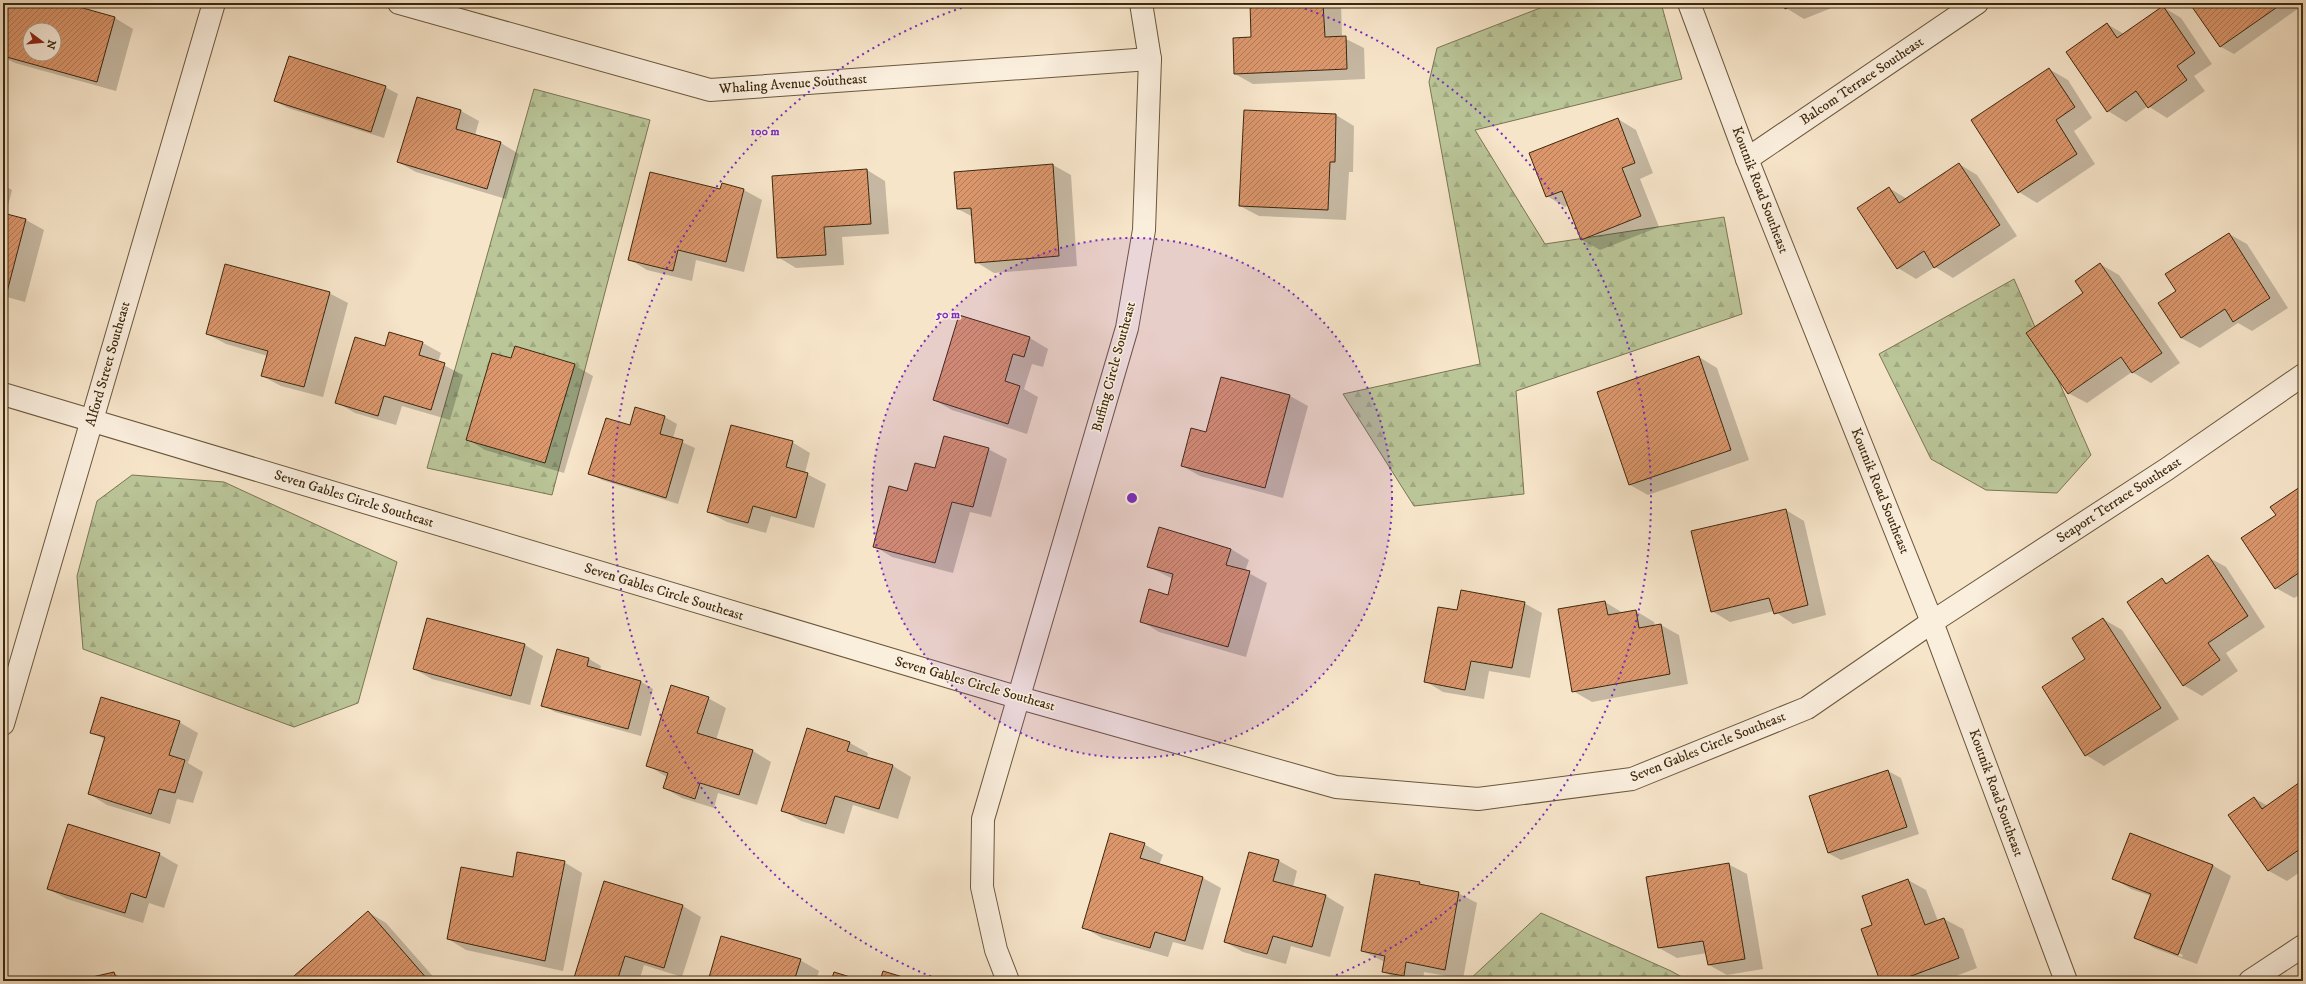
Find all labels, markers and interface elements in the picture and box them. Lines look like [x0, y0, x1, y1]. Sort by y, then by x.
north arrow [22, 22, 62, 62]
street label: Balcom Terrace Southeast [1797, 33, 1928, 129]
text: N [43, 38, 59, 51]
street label: Whaling Avenue Southeast [717, 70, 868, 98]
text: 100 m [751, 124, 779, 139]
street label: Koutnik Road Southeast [1728, 124, 1793, 256]
street label: Alford Street Southeast [82, 299, 135, 429]
street label: Buffing Circle Southeast [1088, 299, 1140, 434]
text: 50 m [935, 307, 960, 322]
street label: Koutnik Road Southeast [1847, 425, 1914, 557]
street label: Seaport Terrace Southeast [2053, 453, 2185, 547]
street label: Seven Gables Circle Southeast [272, 466, 436, 532]
centre of rings [1125, 491, 1139, 505]
street label: Seven Gables Circle Southeast [582, 559, 746, 625]
street label: Seven Gables Circle Southeast [893, 652, 1058, 716]
street label: Seven Gables Circle Southeast [1628, 707, 1789, 786]
street label: Koutnik Road Southeast [1965, 727, 2028, 860]

